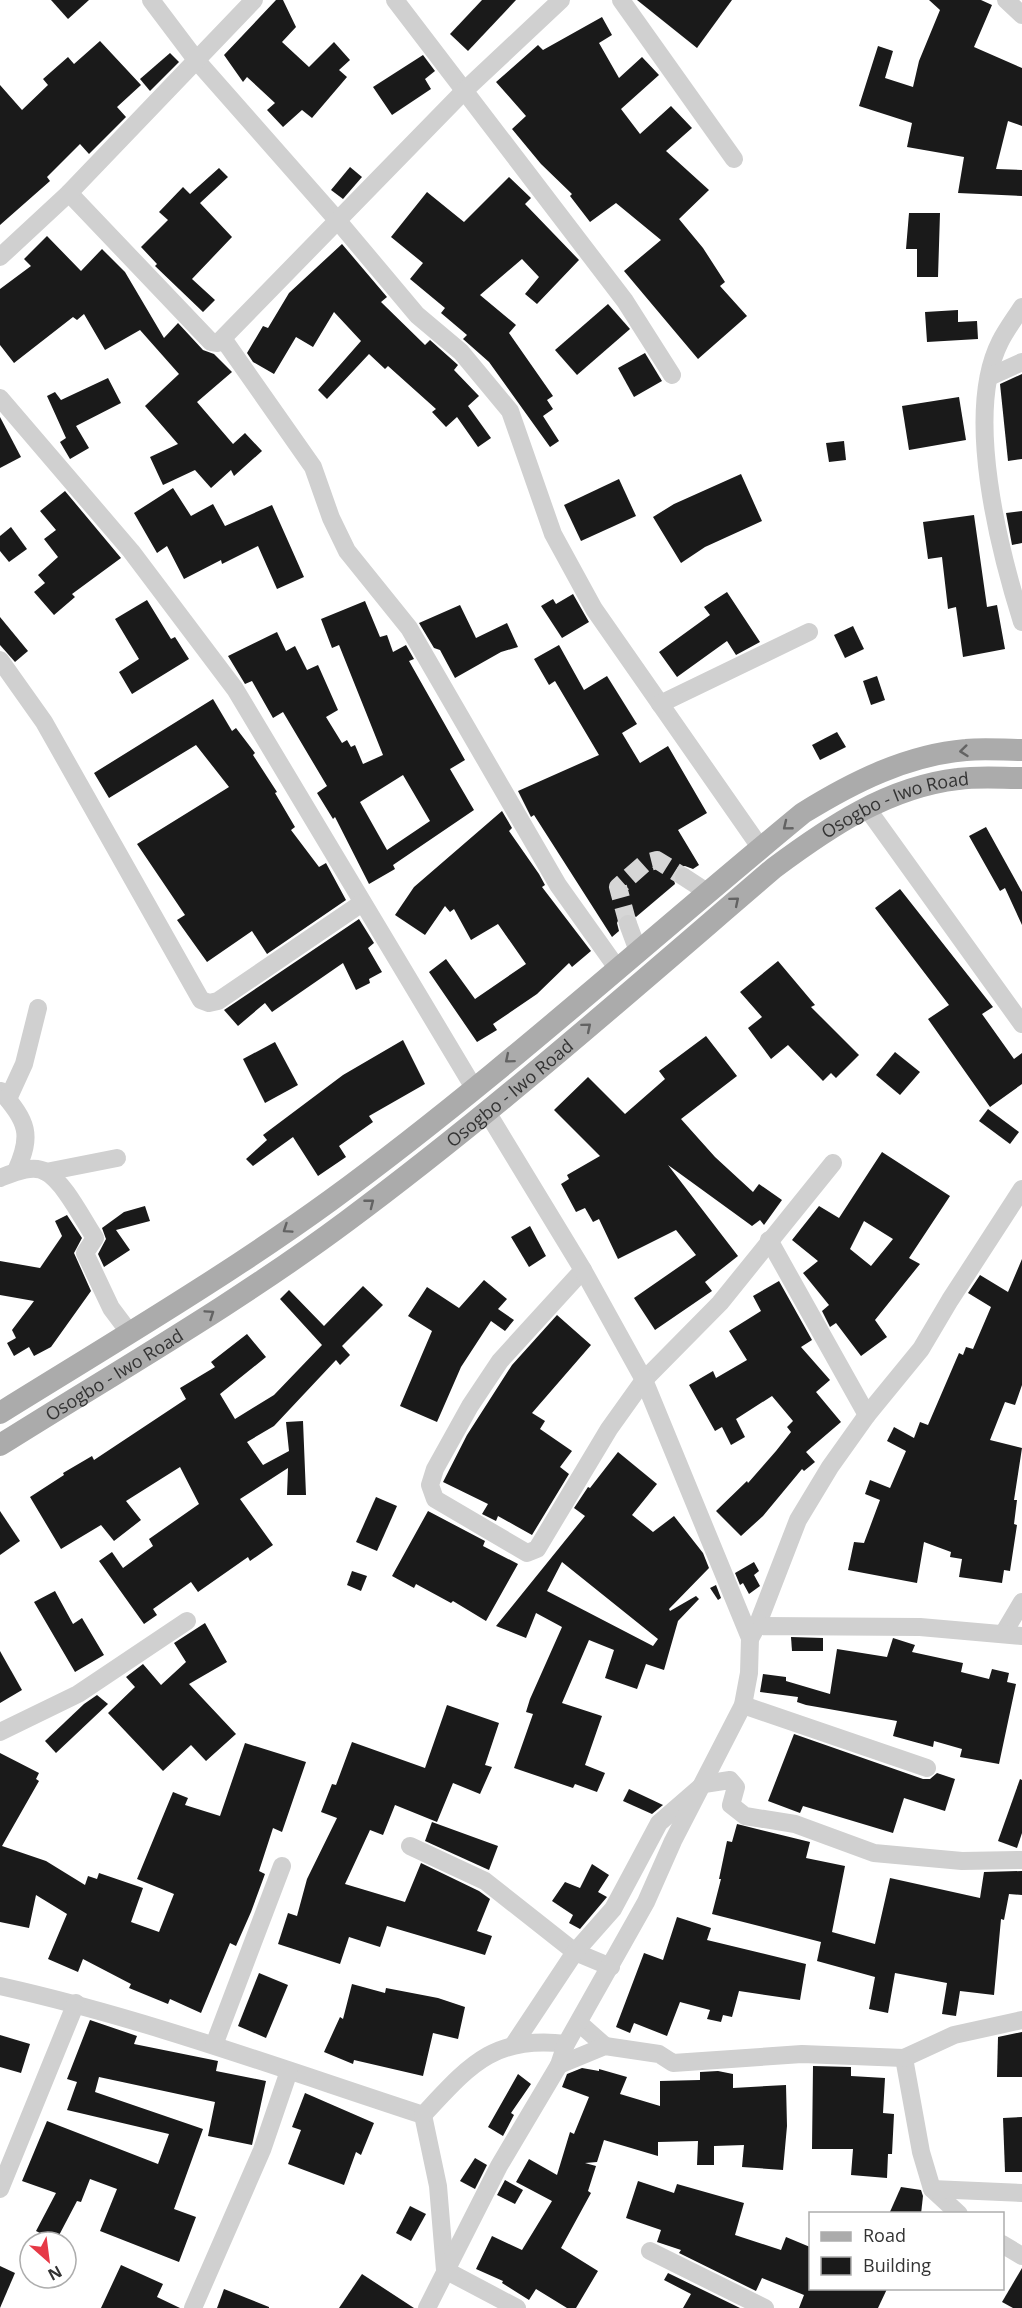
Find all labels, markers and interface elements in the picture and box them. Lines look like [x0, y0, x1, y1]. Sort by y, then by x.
one-way arrow [959, 744, 968, 757]
street label: Osogbo - Iwo Road [816, 766, 970, 844]
one-way arrow [783, 819, 794, 830]
one-way arrow [728, 897, 739, 908]
one-way arrow [580, 1024, 591, 1035]
street label: Osogbo - Iwo Road [441, 1033, 578, 1152]
one-way arrow [505, 1052, 516, 1063]
one-way arrow [363, 1199, 374, 1210]
one-way arrow [283, 1222, 294, 1233]
one-way arrow [203, 1310, 214, 1321]
street label: Osogbo - Iwo Road [40, 1323, 187, 1426]
legend [809, 2212, 1004, 2290]
text: Road [863, 2223, 906, 2247]
north arrow [18, 2230, 78, 2290]
text: Building [863, 2253, 931, 2277]
text: N [44, 2260, 66, 2286]

